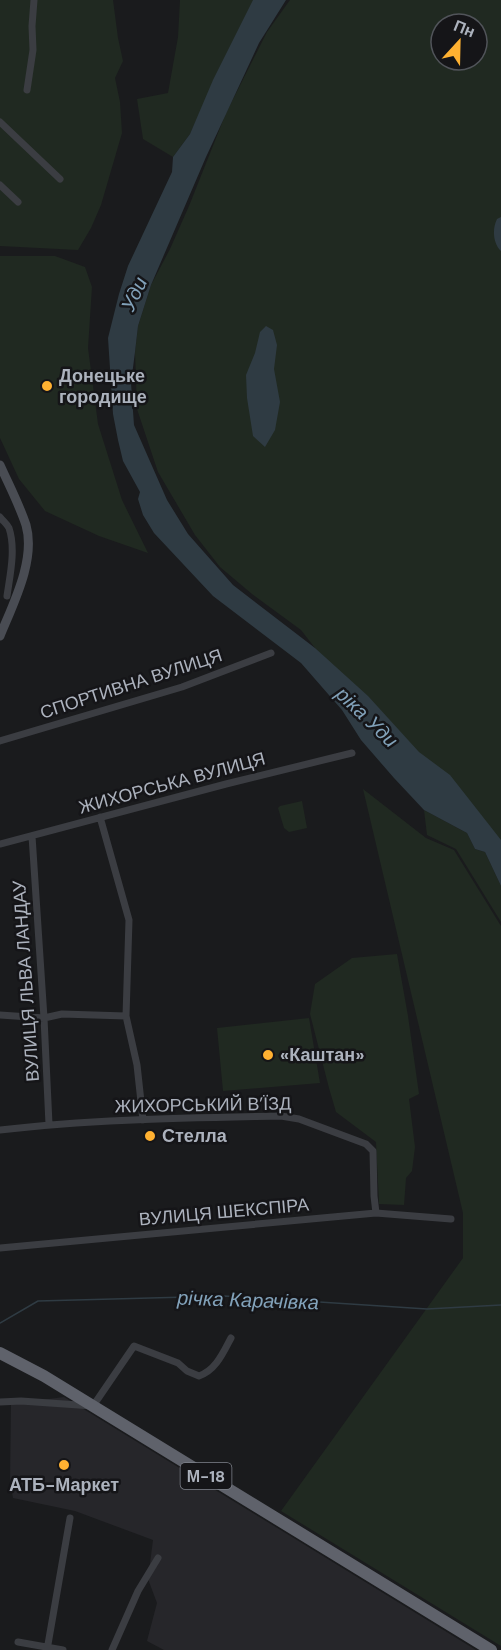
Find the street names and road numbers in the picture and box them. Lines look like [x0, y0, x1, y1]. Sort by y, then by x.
street label: СПОРТИВНА ВУЛИЦЯ [37, 643, 225, 725]
street label: ЖИХОРСЬКА ВУЛИЦЯ [76, 747, 268, 819]
street label: ВУЛИЦЯ ЛЬВА ЛАНДАУ [7, 879, 45, 1082]
street label: ЖИХОРСЬКИЙ В’ЇЗД [115, 1091, 291, 1119]
street label: ВУЛИЦЯ ШЕКСПІРА [138, 1193, 310, 1231]
road number: М-18 [180, 1463, 232, 1489]

